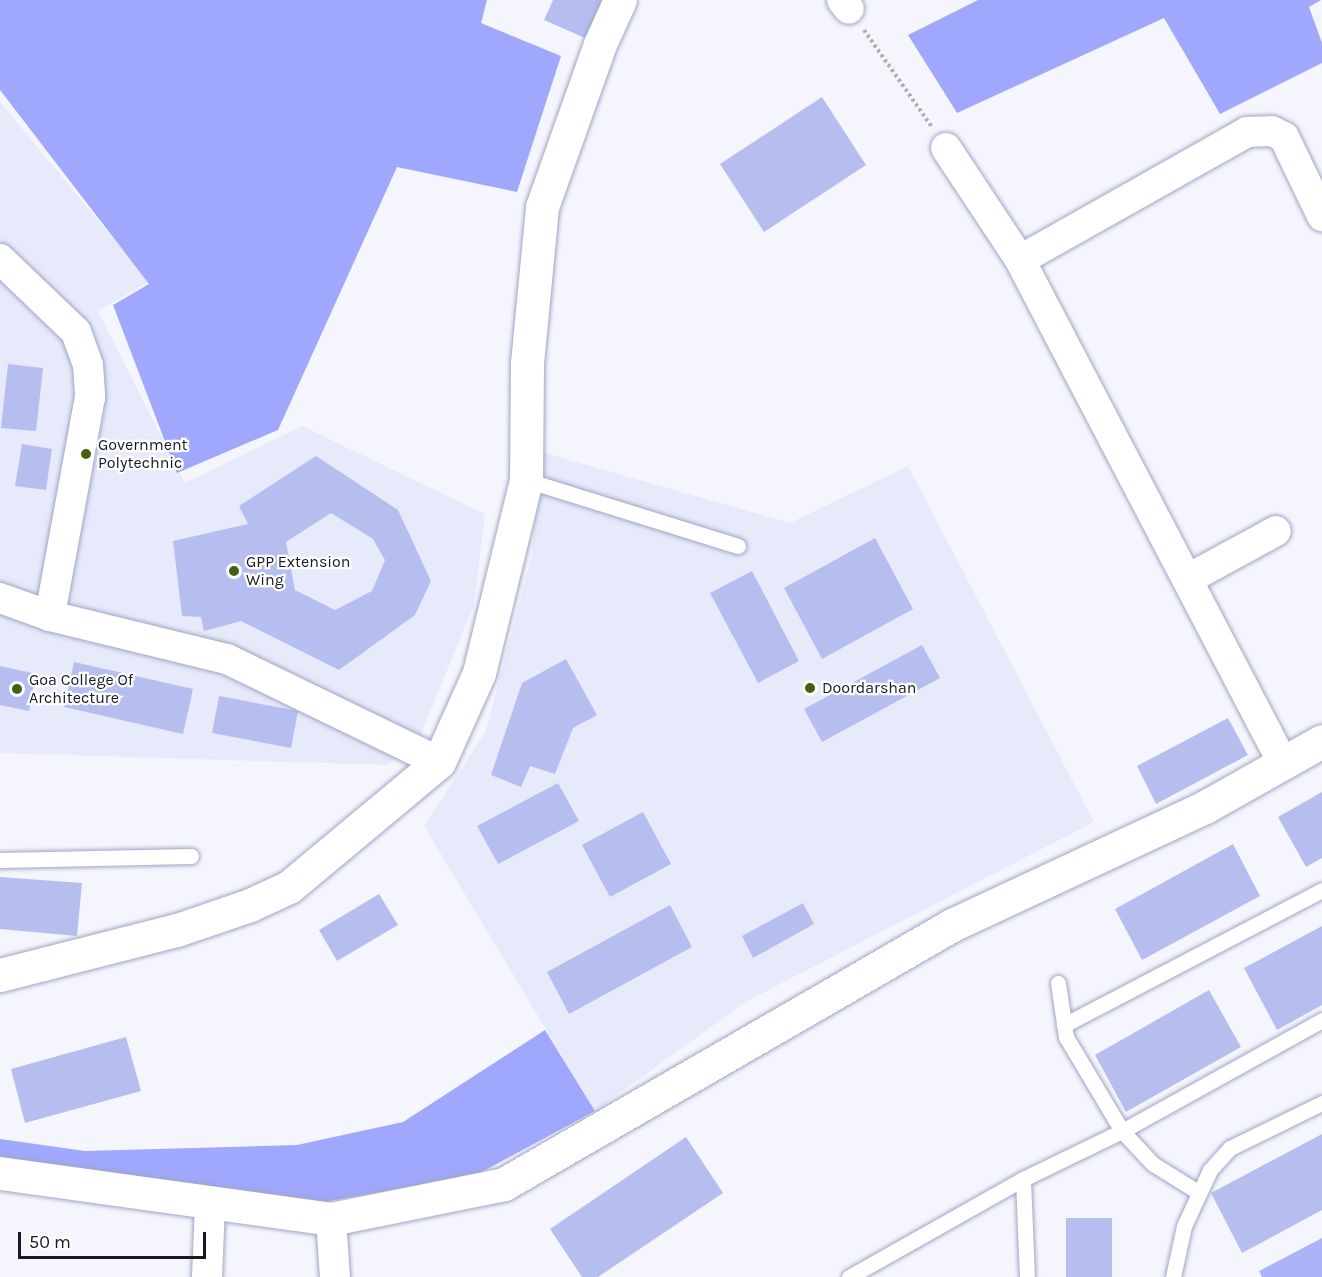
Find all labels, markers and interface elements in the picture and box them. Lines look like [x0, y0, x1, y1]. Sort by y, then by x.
place label: Government Polytechnic [98, 435, 188, 473]
marker: Government Polytechnic [79, 447, 93, 461]
place label: GPP Extension Wing [246, 552, 350, 590]
marker: GPP Extension Wing [227, 564, 241, 578]
place label: Goa College Of Architecture [29, 670, 133, 708]
place label: Doordarshan [822, 678, 916, 698]
marker: Doordarshan [803, 681, 817, 695]
marker: Goa College Of Architecture [10, 682, 24, 696]
scale bar [21, 1220, 208, 1258]
text: 50 m [29, 1231, 71, 1253]

